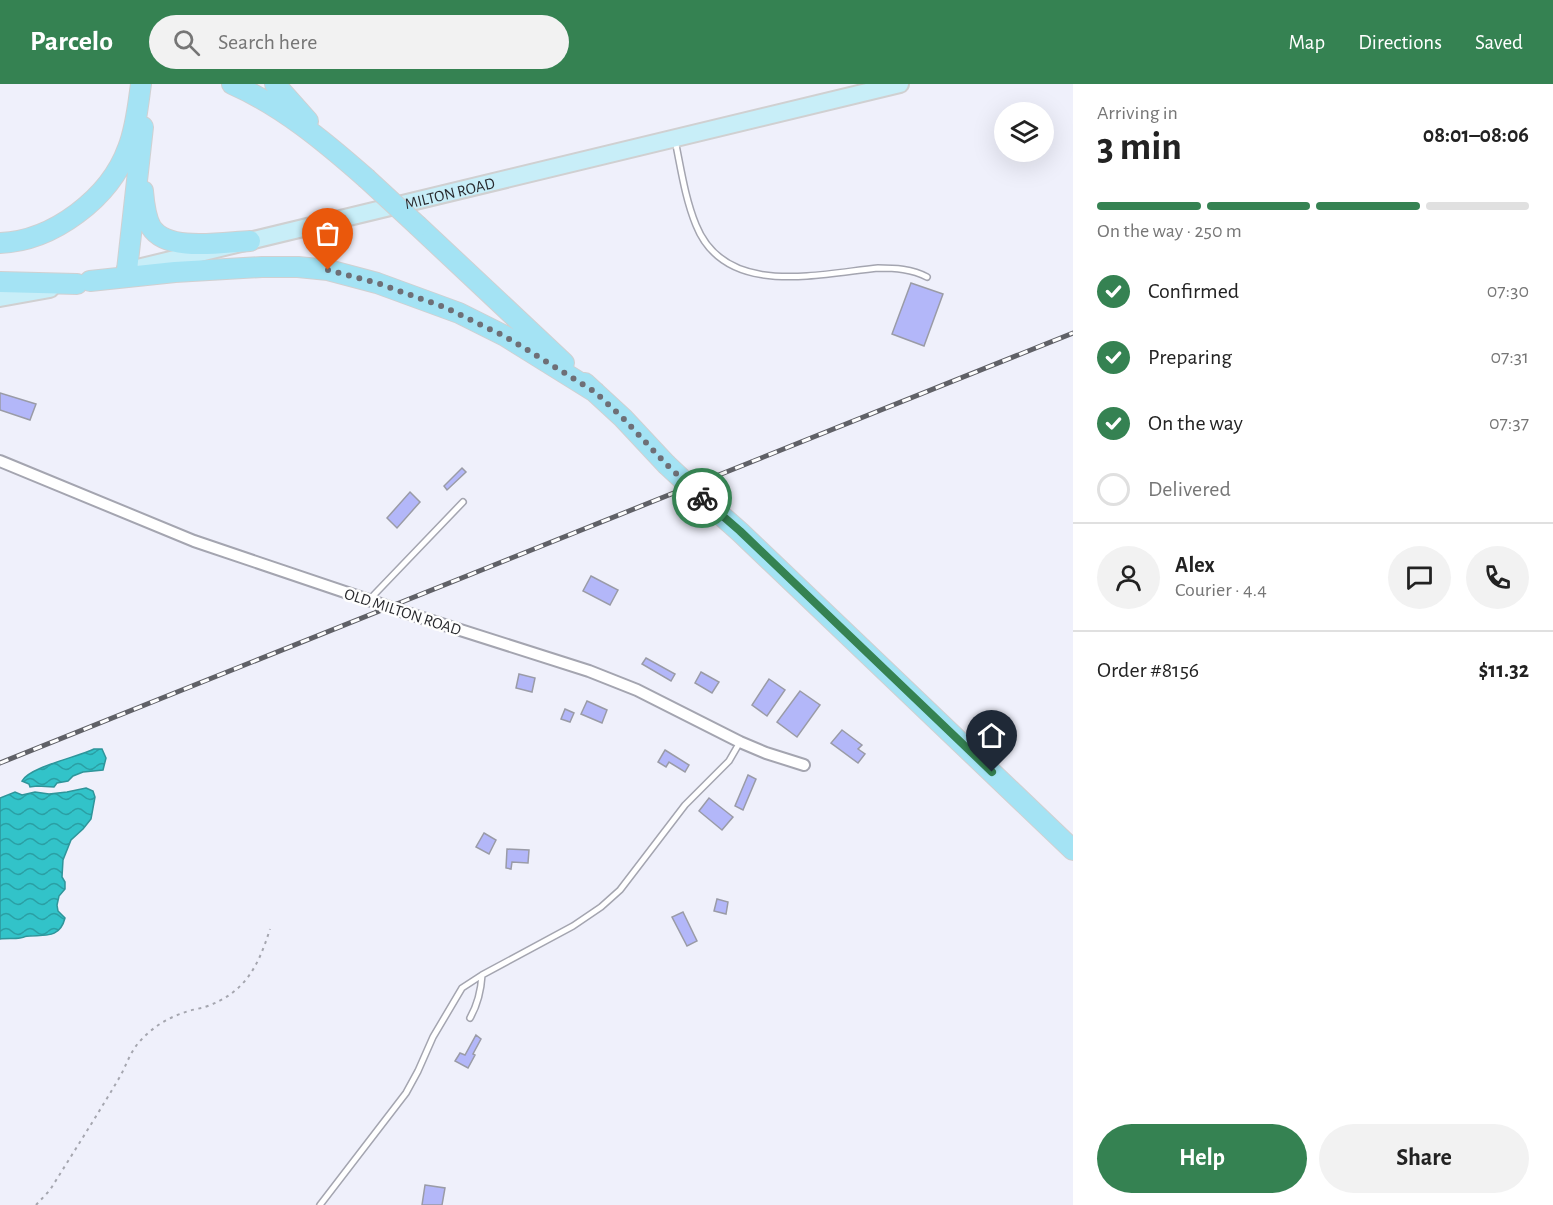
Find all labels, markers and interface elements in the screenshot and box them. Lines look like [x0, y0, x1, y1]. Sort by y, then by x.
search box [149, 15, 569, 69]
icon: search [170, 26, 203, 59]
text: Parcelo [30, 28, 113, 56]
text: Search here [218, 31, 317, 53]
text: Map [1289, 32, 1325, 53]
text: Directions [1358, 32, 1442, 53]
text: Saved [1475, 32, 1523, 53]
map controls [994, 102, 1054, 162]
button: layers [994, 102, 1054, 162]
text: Arriving in [1097, 103, 1178, 123]
text: 08:01–08:06 [1423, 124, 1529, 146]
text: 3 min [1097, 128, 1182, 167]
street label: MILTON ROAD [403, 175, 497, 212]
pin [302, 208, 353, 270]
icon: bag [311, 217, 344, 250]
text: On the way · 250 m [1097, 221, 1242, 241]
icon: check [1097, 275, 1130, 308]
text: Confirmed [1148, 280, 1239, 302]
text: 07:30 [1487, 281, 1529, 301]
icon: check [1097, 341, 1130, 374]
text: Preparing [1148, 346, 1232, 368]
text: 07:31 [1490, 347, 1529, 367]
icon: check [1097, 407, 1130, 440]
text: On the way [1148, 412, 1243, 434]
text: 07:37 [1489, 413, 1529, 433]
courier [672, 468, 732, 528]
text: Delivered [1148, 478, 1231, 500]
icon: bike [686, 482, 719, 515]
button: person [1097, 546, 1160, 609]
button: chat [1388, 546, 1451, 609]
button: phone [1466, 546, 1529, 609]
text: Alex [1175, 554, 1215, 576]
text: Courier · 4.4 [1175, 580, 1267, 600]
street label: OLD MILTON ROAD [342, 586, 463, 638]
text: Order #8156 [1097, 659, 1199, 681]
text: $11.32 [1478, 659, 1529, 681]
pin [966, 710, 1017, 772]
icon: home [975, 719, 1008, 752]
button: Help [1097, 1124, 1307, 1193]
button: Share [1319, 1124, 1529, 1193]

